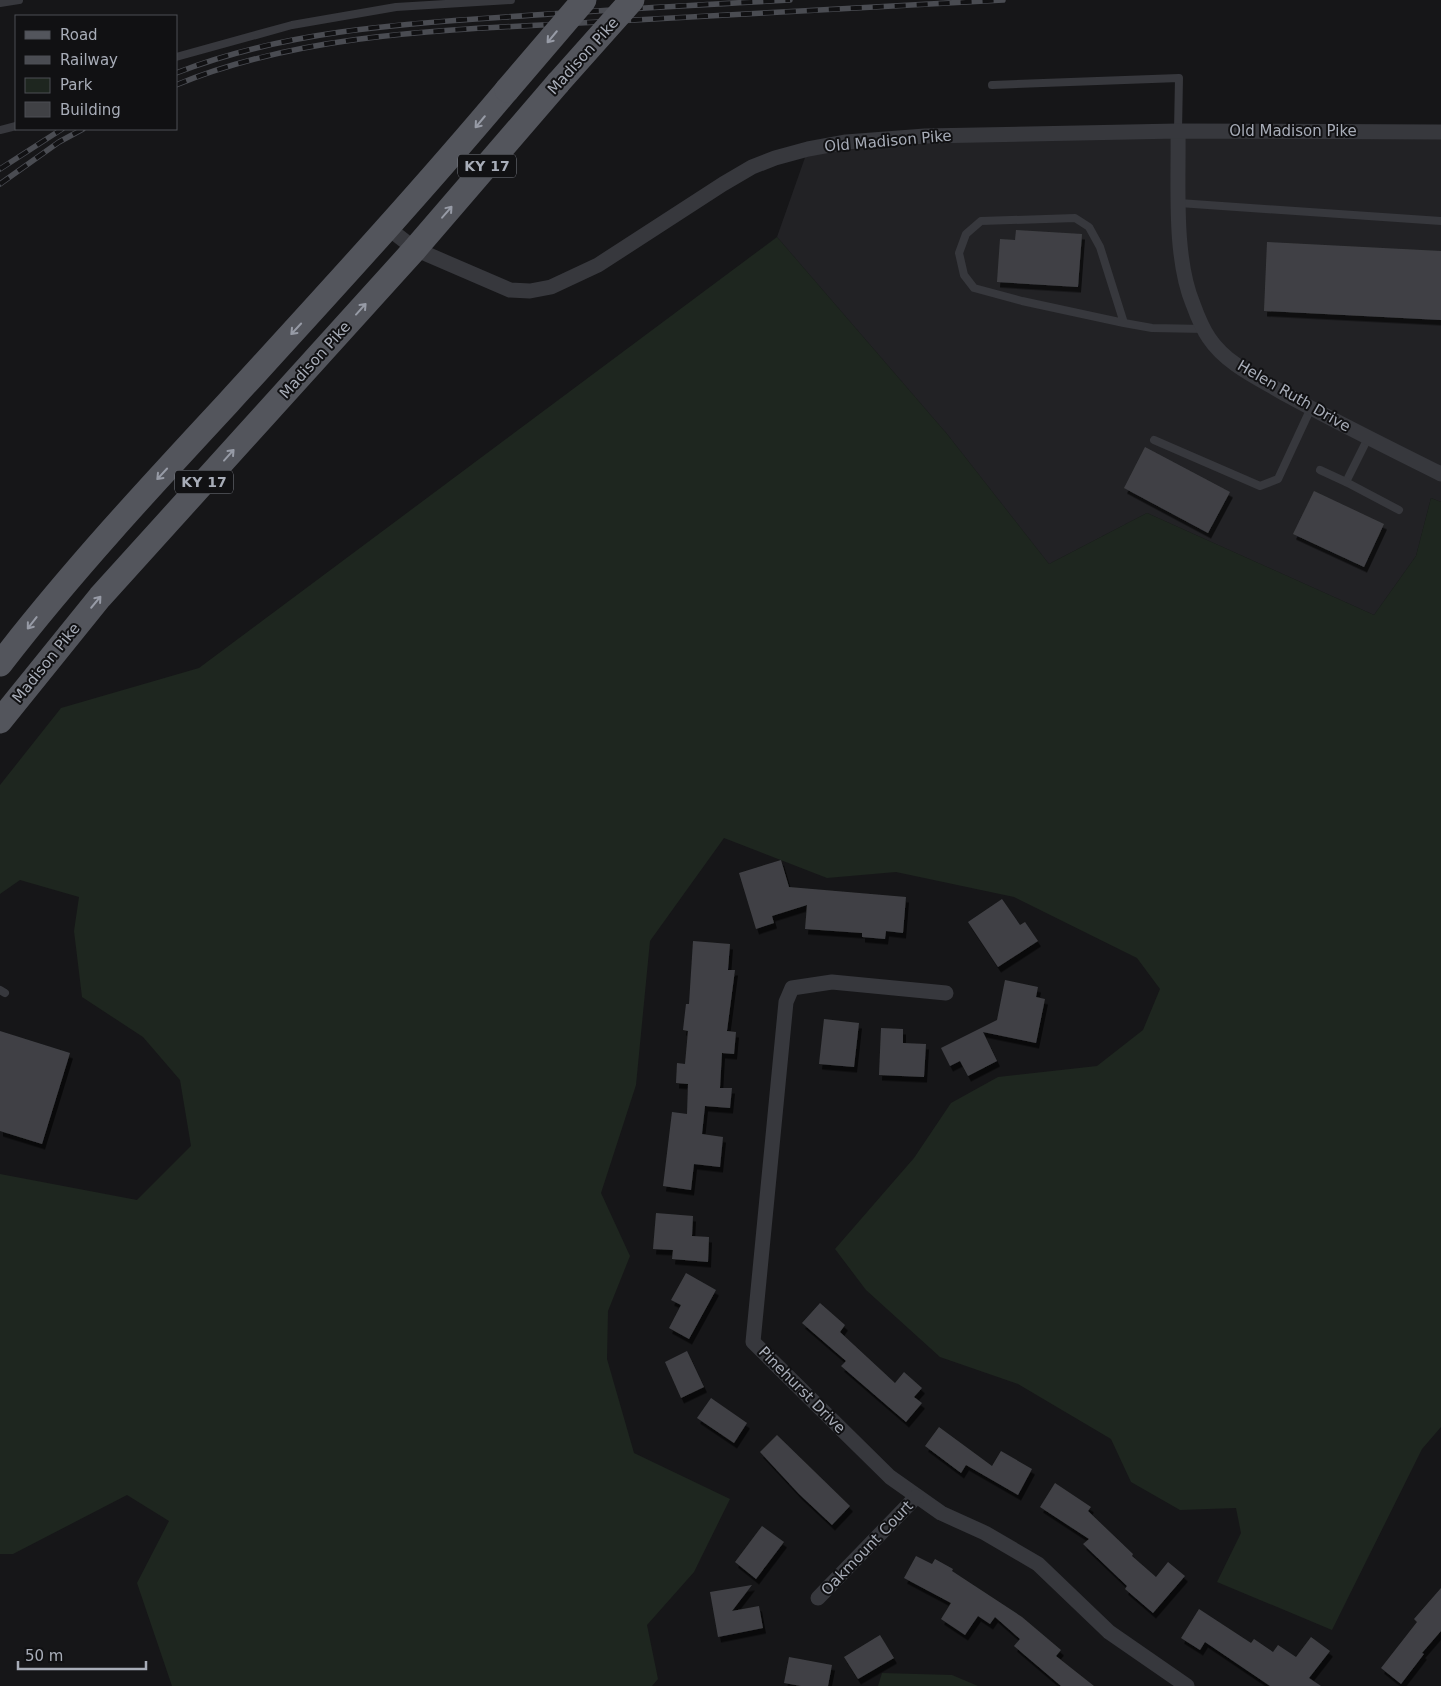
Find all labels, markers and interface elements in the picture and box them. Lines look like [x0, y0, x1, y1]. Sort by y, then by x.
street label: Madison Pike [544, 14, 622, 98]
legend [15, 15, 178, 130]
text: Road [60, 26, 98, 44]
one-way arrow [546, 30, 558, 43]
text: Railway [60, 51, 118, 69]
text: Park [60, 76, 93, 94]
text: Building [60, 101, 121, 119]
one-way arrow [475, 115, 486, 128]
street label: Old Madison Pike [1229, 122, 1357, 140]
street label: Old Madison Pike [824, 126, 952, 156]
road number: KY 17 [458, 154, 516, 178]
one-way arrow [441, 206, 453, 219]
one-way arrow [355, 302, 367, 315]
street label: Madison Pike [276, 318, 354, 402]
one-way arrow [290, 322, 302, 335]
street label: Helen Ruth Drive [1234, 356, 1354, 436]
one-way arrow [223, 449, 234, 462]
one-way arrow [156, 468, 168, 480]
road number: KY 17 [175, 471, 233, 494]
one-way arrow [91, 595, 102, 608]
one-way arrow [26, 616, 37, 629]
street label: Madison Pike [8, 620, 84, 706]
street label: Pinehurst Drive [755, 1343, 849, 1437]
street label: Oakmount Court [817, 1497, 917, 1599]
scale bar [18, 1638, 145, 1670]
text: 50 m [25, 1647, 63, 1665]

